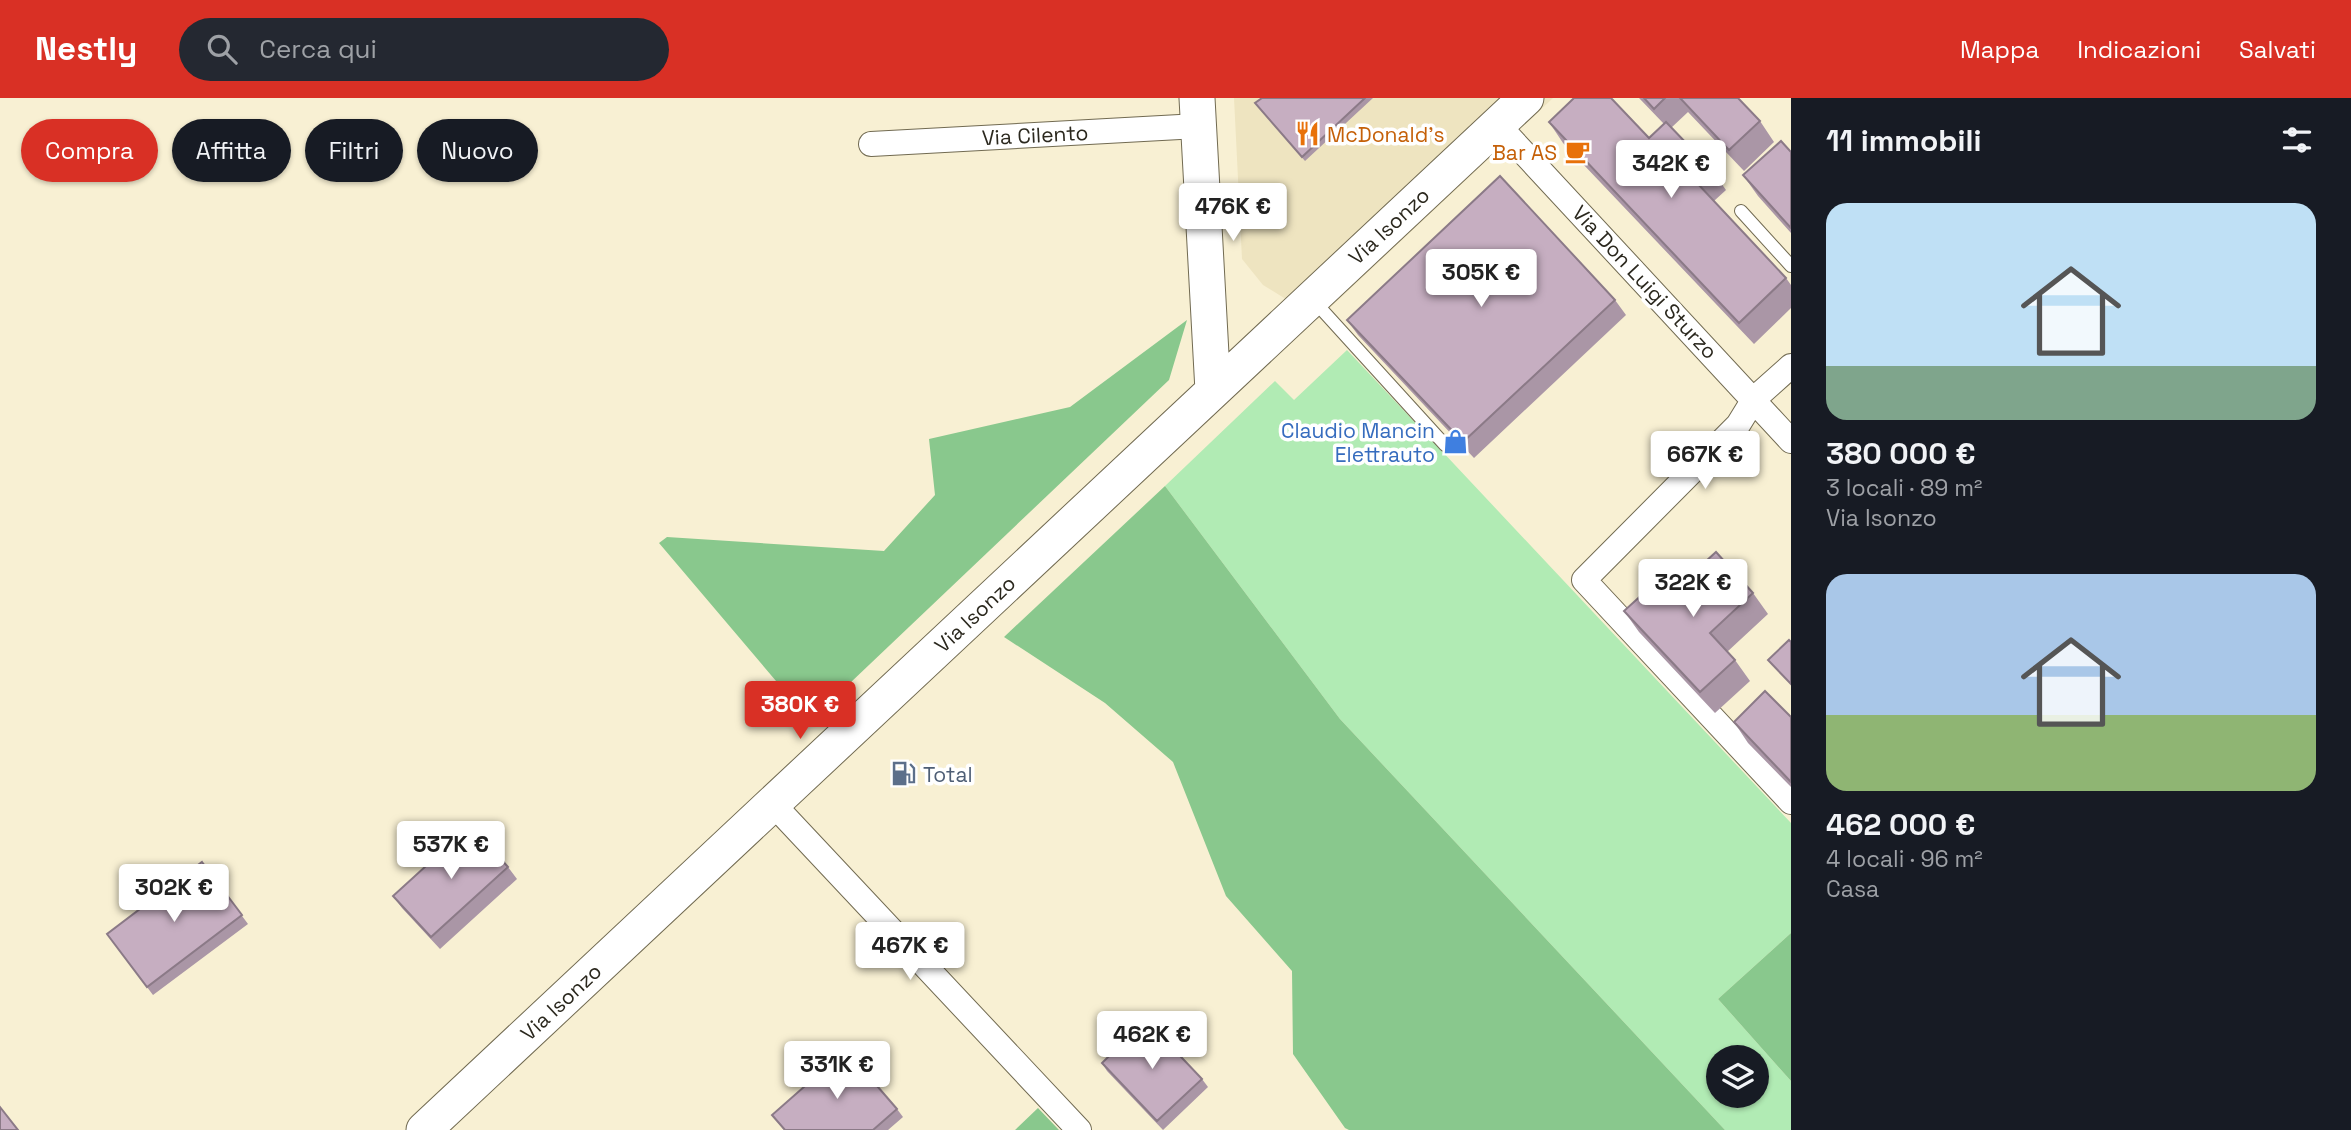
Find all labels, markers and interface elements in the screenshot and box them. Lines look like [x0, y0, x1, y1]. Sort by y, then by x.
search box [179, 18, 669, 81]
text: Nestly [35, 28, 137, 70]
icon: search [203, 30, 241, 68]
text: Cerca qui [259, 32, 377, 66]
text: Mappa [1960, 34, 2039, 65]
text: Indicazioni [2077, 34, 2201, 65]
text: Salvati [2239, 34, 2316, 65]
chip: Compra [21, 119, 158, 182]
chip: Affitta [172, 119, 291, 182]
chip: Filtri [305, 119, 403, 182]
chip: Nuovo [417, 119, 538, 182]
street label: Via Cilento [981, 119, 1089, 151]
restaurant icon: McDonald's [1293, 120, 1321, 148]
place label: McDonald's [1327, 121, 1445, 148]
text: 11 immobili [1826, 121, 1981, 160]
icon: filters [2278, 121, 2316, 159]
cafe icon: Bar AS [1563, 138, 1591, 166]
place label: Bar AS [1492, 139, 1557, 166]
pin: 342K € [1614, 140, 1728, 200]
text: 342K € [1632, 148, 1710, 178]
street label: Via Isonzo [1343, 182, 1435, 270]
pin: 476K € [1176, 184, 1290, 243]
text: 476K € [1195, 191, 1271, 221]
street label: Via Don Luigi Sturzo [1567, 199, 1723, 365]
icon: home [2008, 248, 2134, 374]
pin: 305K € [1424, 250, 1538, 309]
text: 305K € [1442, 257, 1520, 287]
place label: Claudio Mancin Elettrauto [1281, 417, 1435, 468]
shop icon: Claudio Mancin Elettrauto [1441, 428, 1469, 456]
pin: 667K € [1648, 432, 1762, 491]
text: 380 000 € [1826, 434, 1976, 473]
text: 667K € [1667, 439, 1743, 469]
text: 3 locali · 89 m² [1826, 473, 1983, 503]
text: Via Isonzo [1826, 503, 1937, 533]
pin: 322K € [1636, 560, 1750, 619]
text: 322K € [1654, 567, 1732, 597]
street label: Via Isonzo [929, 570, 1021, 658]
icon: home [2008, 619, 2134, 745]
pin: 380K € [743, 682, 857, 741]
text: 380K € [761, 689, 839, 719]
fuel station icon: Total [889, 760, 917, 788]
place label: Total [923, 761, 973, 788]
text: 462 000 € [1826, 805, 1975, 844]
pin: 537K € [394, 822, 508, 881]
text: 537K € [413, 829, 489, 859]
text: 4 locali · 96 m² [1826, 844, 1983, 874]
pin: 302K € [117, 864, 231, 924]
text: 302K € [135, 872, 213, 902]
text: Casa [1826, 874, 1879, 904]
pin: 467K € [853, 922, 967, 982]
text: 467K € [871, 930, 949, 960]
street label: Via Isonzo [515, 958, 607, 1046]
pin: 462K € [1095, 1012, 1209, 1071]
text: 462K € [1113, 1019, 1191, 1049]
pin: 331K € [780, 1042, 894, 1101]
map controls [1706, 1045, 1769, 1108]
button: layers [1706, 1045, 1769, 1108]
text: 331K € [800, 1049, 874, 1079]

